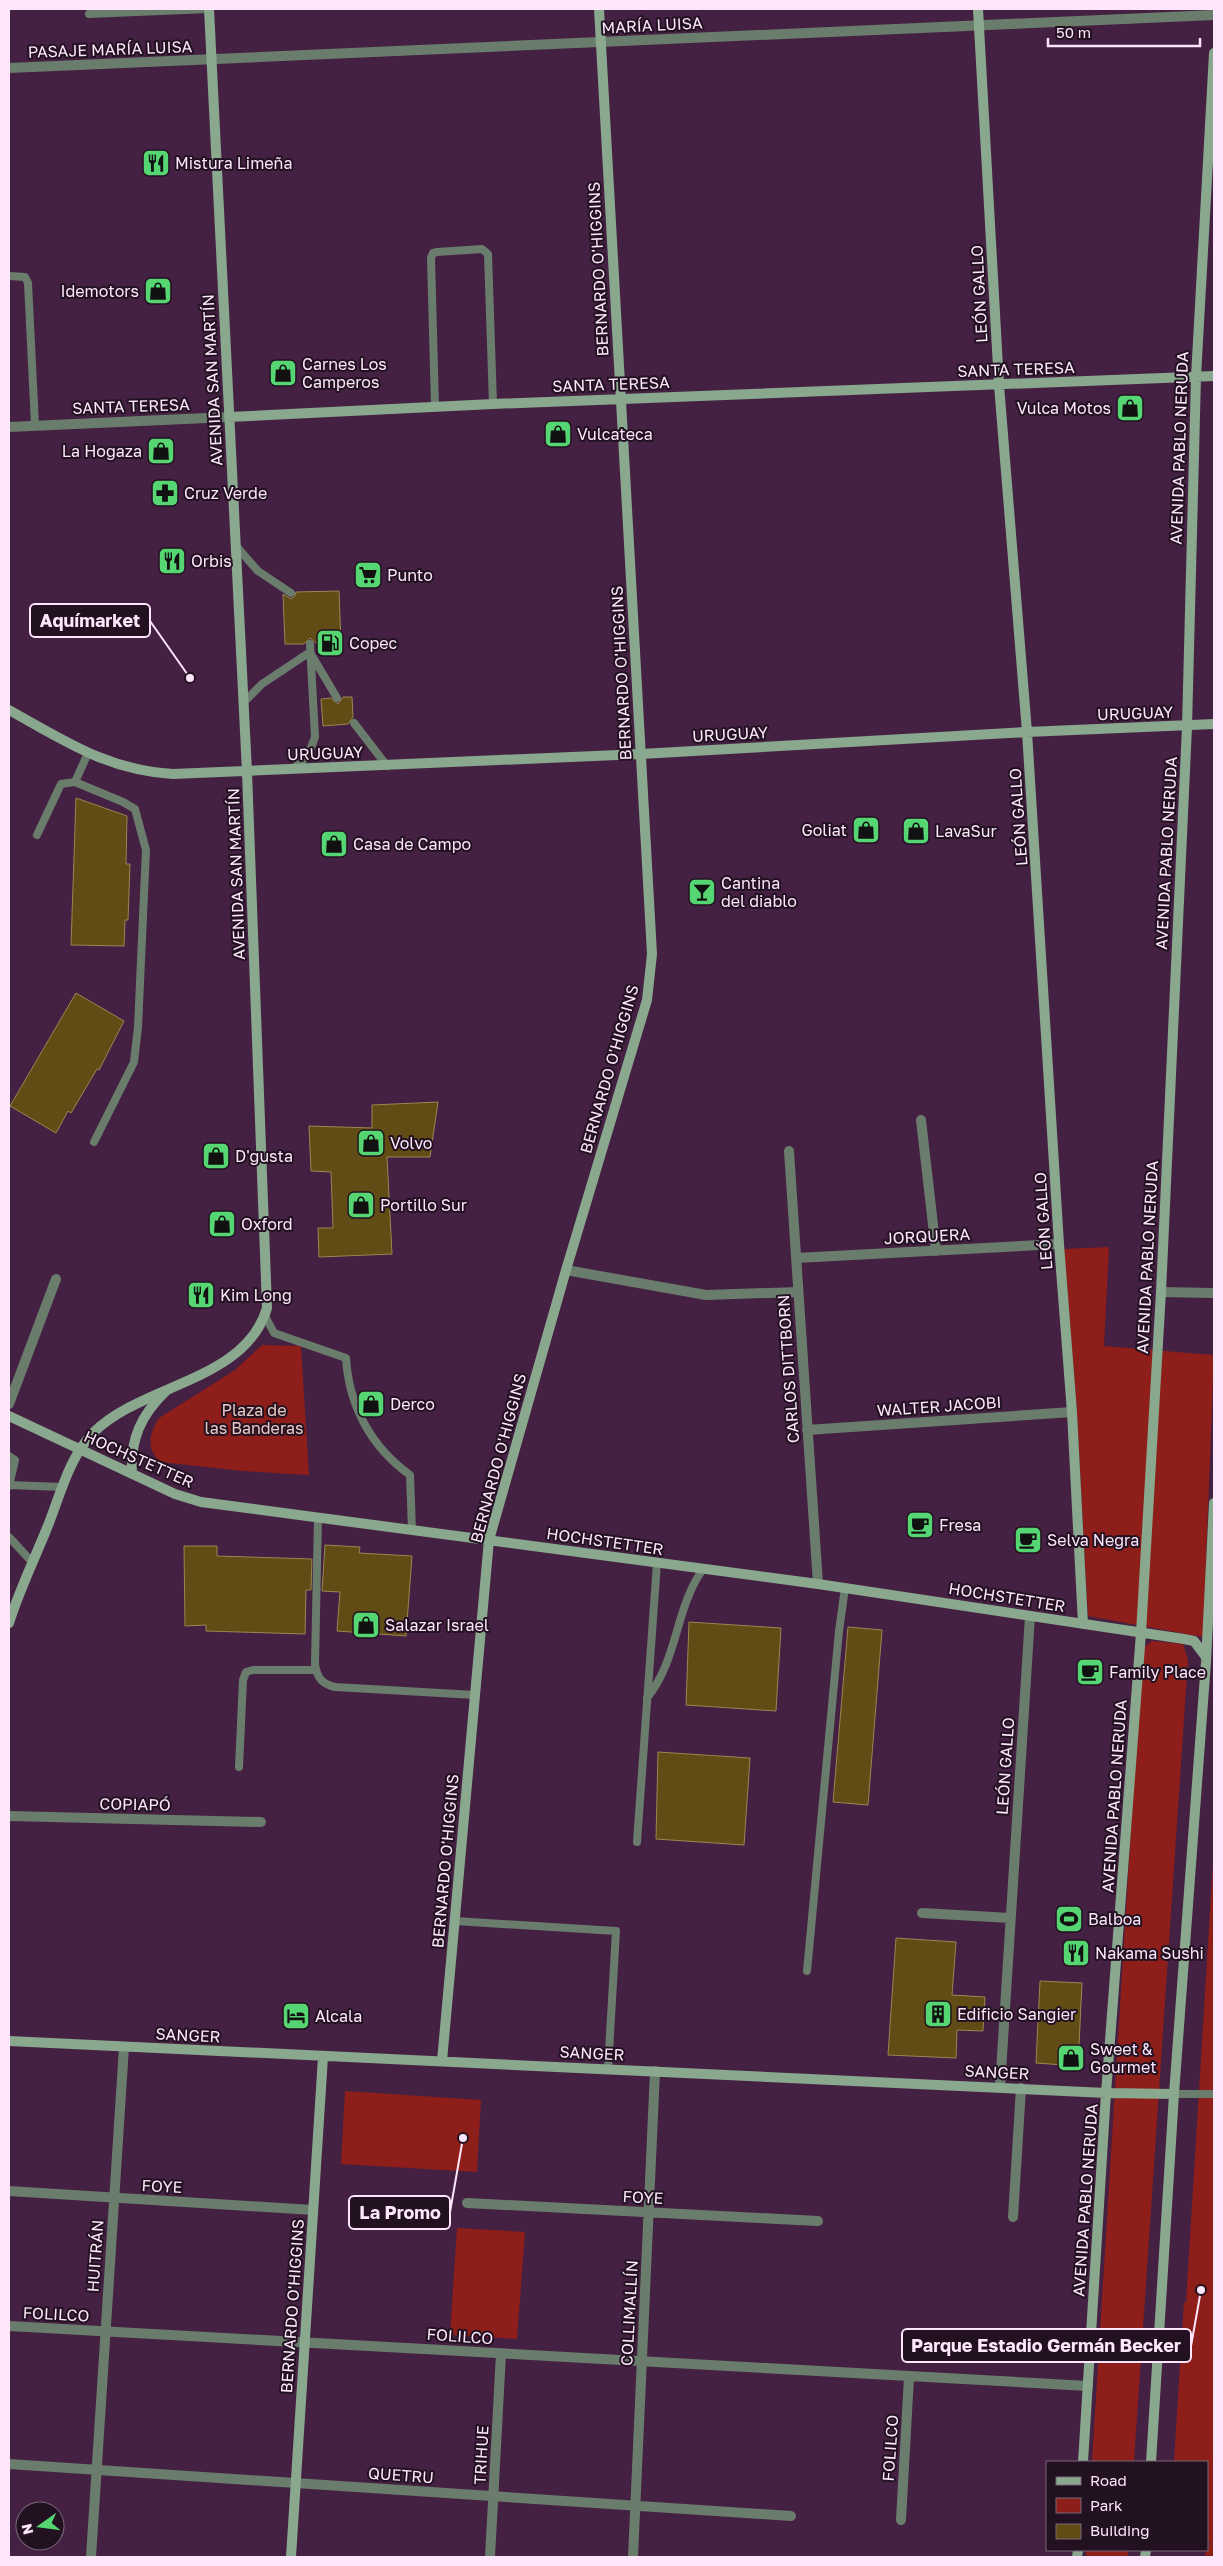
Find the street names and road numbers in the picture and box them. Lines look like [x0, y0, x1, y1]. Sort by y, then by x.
street label: MARÍA LUISA [601, 12, 703, 38]
street label: PASAJE MARÍA LUISA [27, 36, 193, 62]
street label: BERNARDO O'HIGGINS [583, 181, 613, 357]
street label: LEÓN GALLO [966, 245, 992, 343]
street label: AVENIDA SAN MARTÍN [198, 294, 226, 466]
street label: AVENIDA PABLO NERUDA [1166, 351, 1192, 545]
street label: SANTA TERESA [957, 357, 1075, 381]
street label: SANTA TERESA [552, 372, 670, 396]
street label: SANTA TERESA [72, 394, 190, 418]
street label: BERNARDO O'HIGGINS [606, 585, 636, 761]
street label: URUGUAY [1097, 702, 1174, 724]
street label: URUGUAY [692, 722, 769, 746]
street label: URUGUAY [287, 742, 364, 764]
street label: AVENIDA PABLO NERUDA [1151, 756, 1181, 950]
street label: LEÓN GALLO [1005, 767, 1031, 867]
street label: AVENIDA SAN MARTÍN [223, 788, 249, 960]
street label: BERNARDO O'HIGGINS [575, 982, 643, 1156]
street label: AVENIDA PABLO NERUDA [1132, 1160, 1162, 1354]
street label: LEÓN GALLO [1030, 1171, 1056, 1271]
street label: JORQUERA [883, 1224, 971, 1248]
street label: CARLOS DITTBORN [773, 1294, 803, 1444]
street label: BERNARDO O'HIGGINS [466, 1371, 530, 1545]
street label: WALTER JACOBI [876, 1392, 1002, 1420]
street label: HOCHSTETTER [81, 1426, 197, 1492]
street label: HOCHSTETTER [545, 1523, 665, 1559]
street label: HOCHSTETTER [947, 1578, 1067, 1616]
street label: AVENIDA PABLO NERUDA [1097, 1699, 1131, 1893]
street label: LEÓN GALLO [992, 1716, 1018, 1816]
street label: BERNARDO O'HIGGINS [427, 1773, 463, 1949]
street label: COPIAPÓ [99, 1793, 171, 1815]
street label: SANGER [155, 2023, 221, 2047]
street label: SANGER [559, 2041, 625, 2065]
street label: SANGER [964, 2060, 1030, 2084]
street label: AVENIDA PABLO NERUDA [1068, 2103, 1102, 2297]
street label: FOYE [141, 2175, 183, 2197]
street label: FOYE [622, 2186, 664, 2208]
street label: BERNARDO O'HIGGINS [276, 2218, 308, 2394]
street label: HUITRÁN [82, 2219, 108, 2293]
street label: COLLIMALLÍN [616, 2260, 642, 2366]
street label: FOLILCO [22, 2302, 90, 2326]
street label: FOLILCO [426, 2324, 494, 2348]
street label: FOLILCO [878, 2414, 902, 2482]
street label: TRIHUE [469, 2425, 493, 2485]
street label: QUETRU [367, 2463, 435, 2487]

